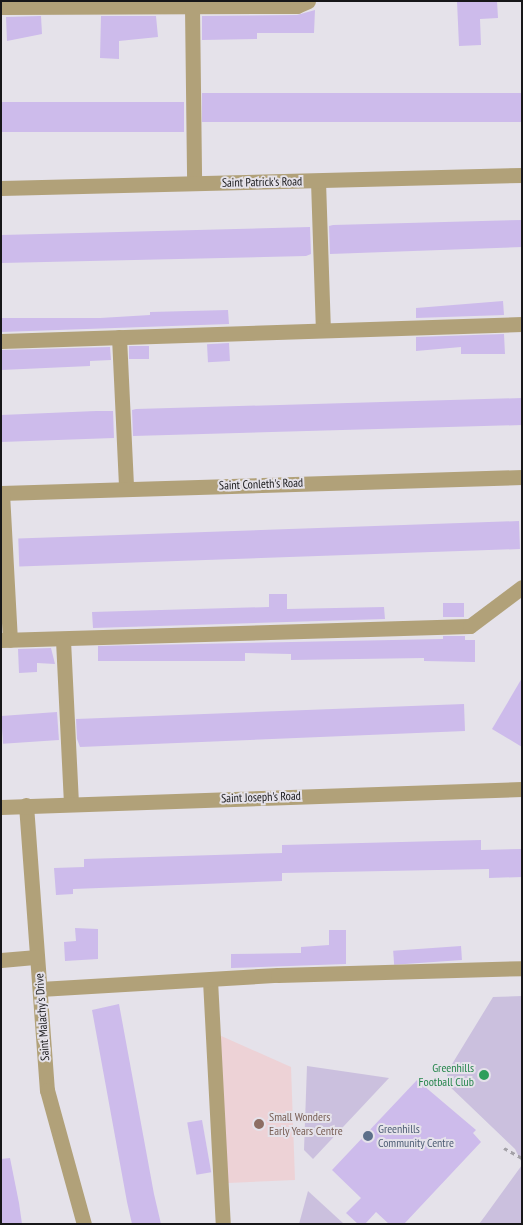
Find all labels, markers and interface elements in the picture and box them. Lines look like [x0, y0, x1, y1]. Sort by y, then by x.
street label: Saint Patrick's Road [222, 174, 302, 190]
street label: Saint Conleth's Road [219, 475, 303, 493]
street label: Saint Joseph's Road [221, 788, 301, 806]
street label: Saint Malachy's Drive [32, 973, 52, 1061]
place label: Greenhills Football Club [419, 1061, 474, 1089]
marker: Greenhills Football Club [478, 1069, 490, 1081]
place label: Small Wonders Early Years Centre [269, 1110, 343, 1138]
marker: Small Wonders Early Years Centre [253, 1118, 265, 1130]
place label: Greenhills Community Centre [378, 1122, 454, 1150]
marker: Greenhills Community Centre [362, 1130, 374, 1142]

